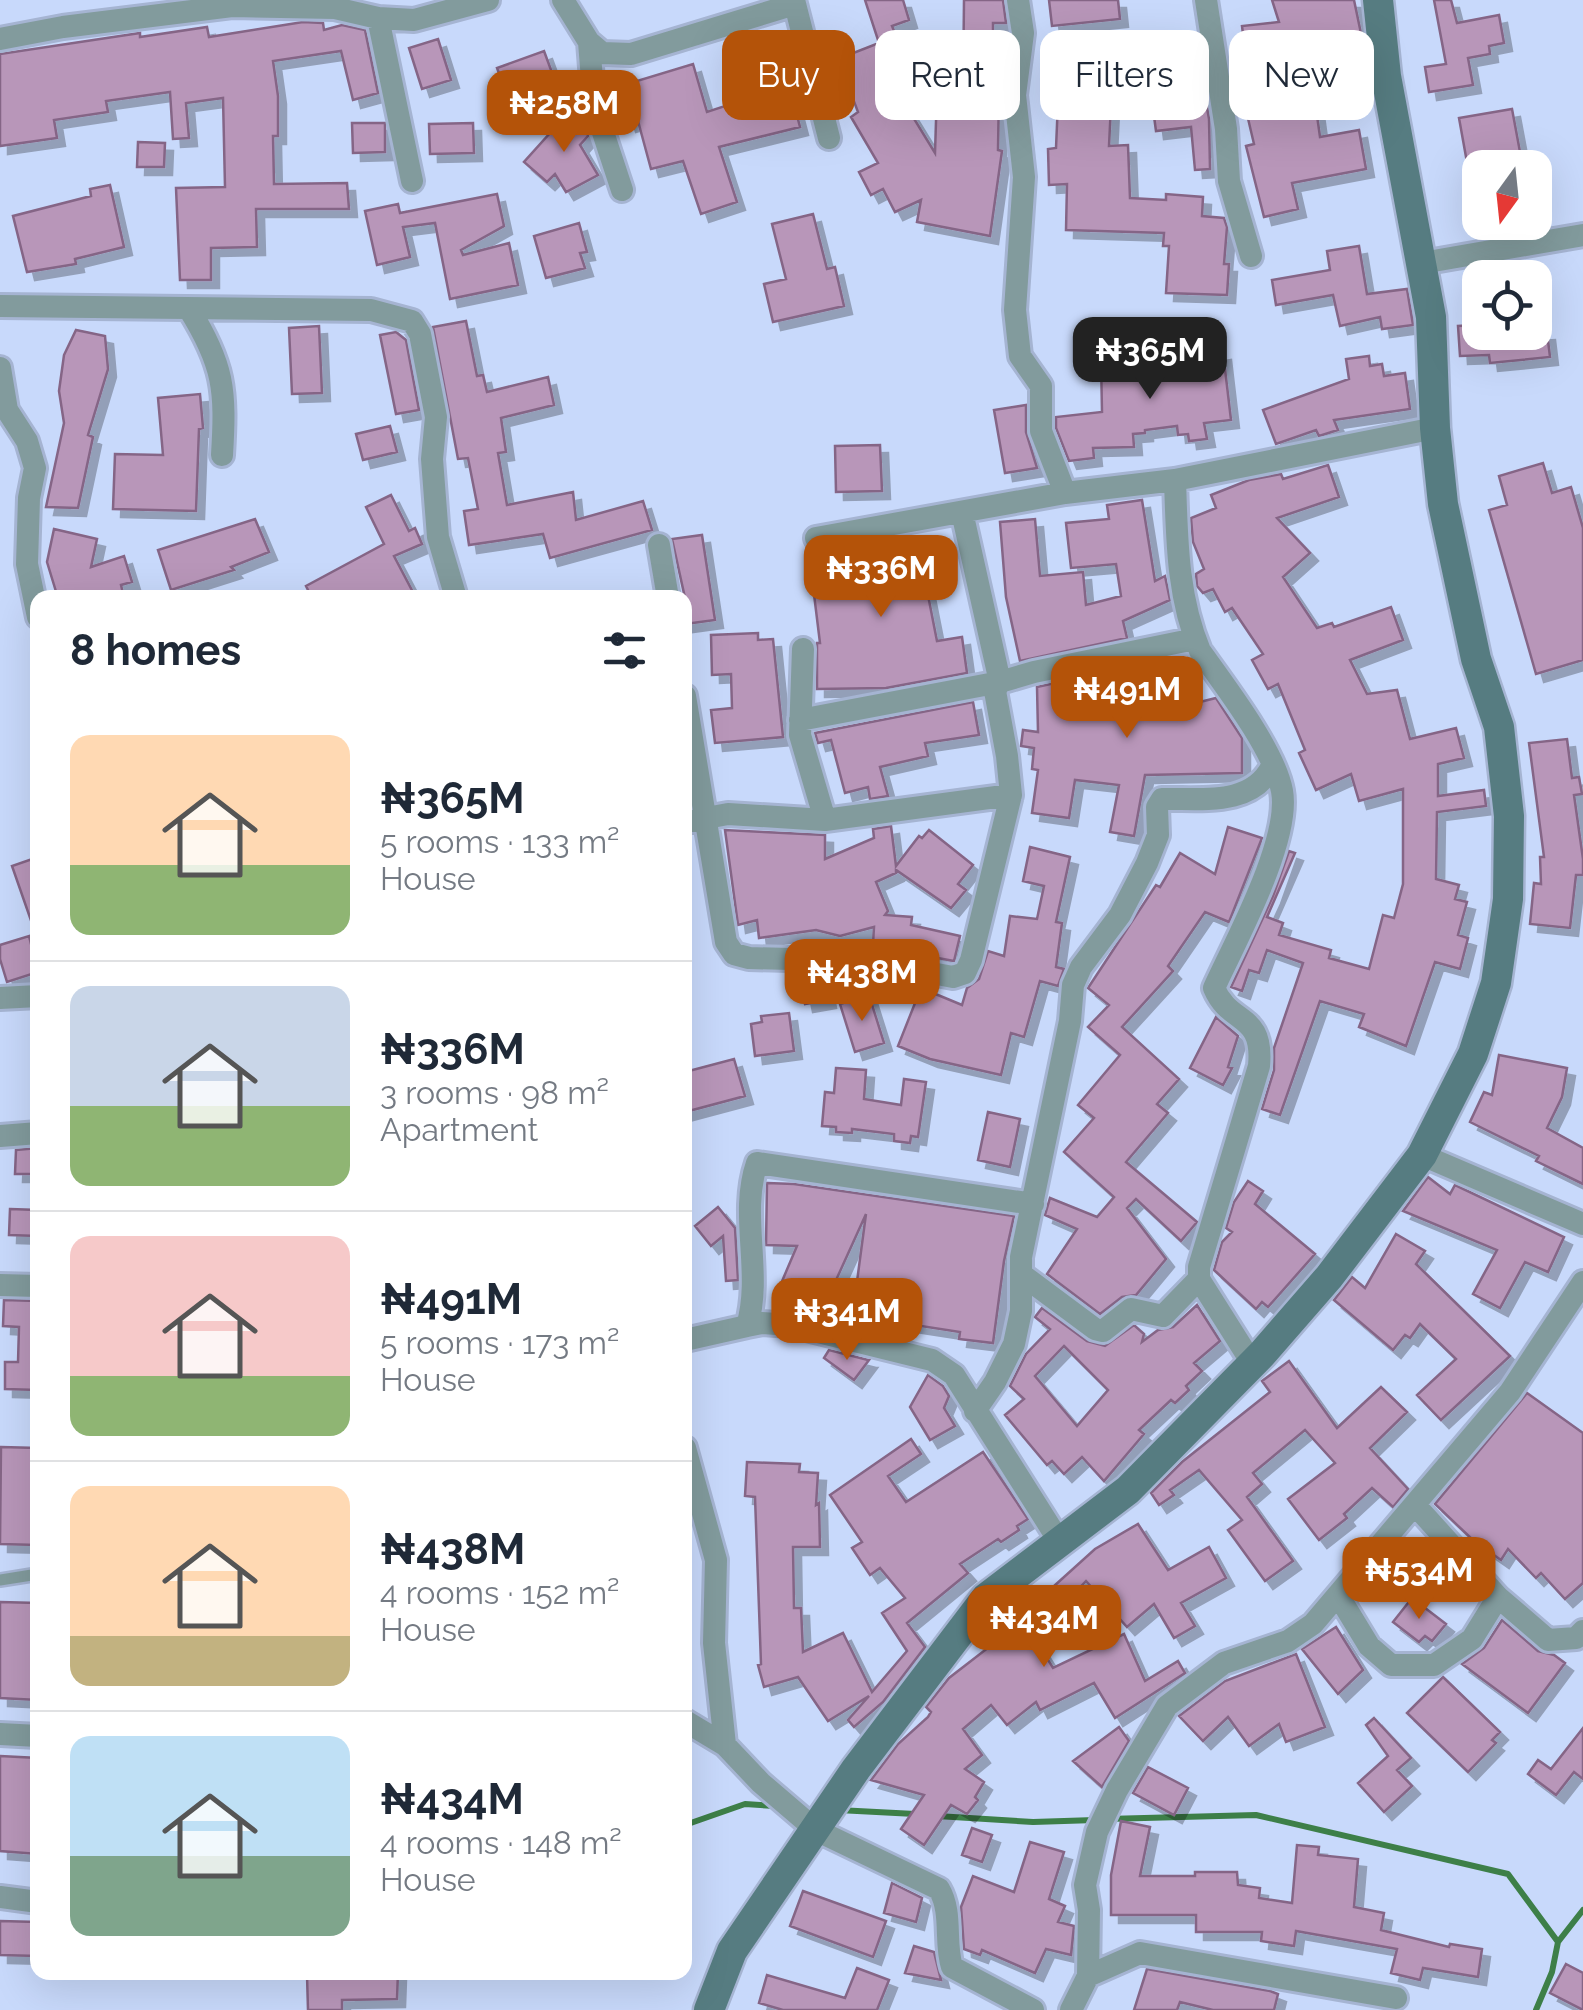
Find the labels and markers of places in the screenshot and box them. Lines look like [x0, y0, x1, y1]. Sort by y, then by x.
pin: ₦258M [494, 70, 634, 155]
pin: ₦365M [1080, 317, 1220, 402]
pin: ₦336M [811, 535, 951, 620]
pin: ₦491M [1057, 656, 1197, 741]
pin: ₦438M [792, 939, 932, 1024]
pin: ₦341M [777, 1278, 917, 1363]
pin: ₦534M [1349, 1537, 1489, 1622]
pin: ₦434M [974, 1585, 1114, 1670]

